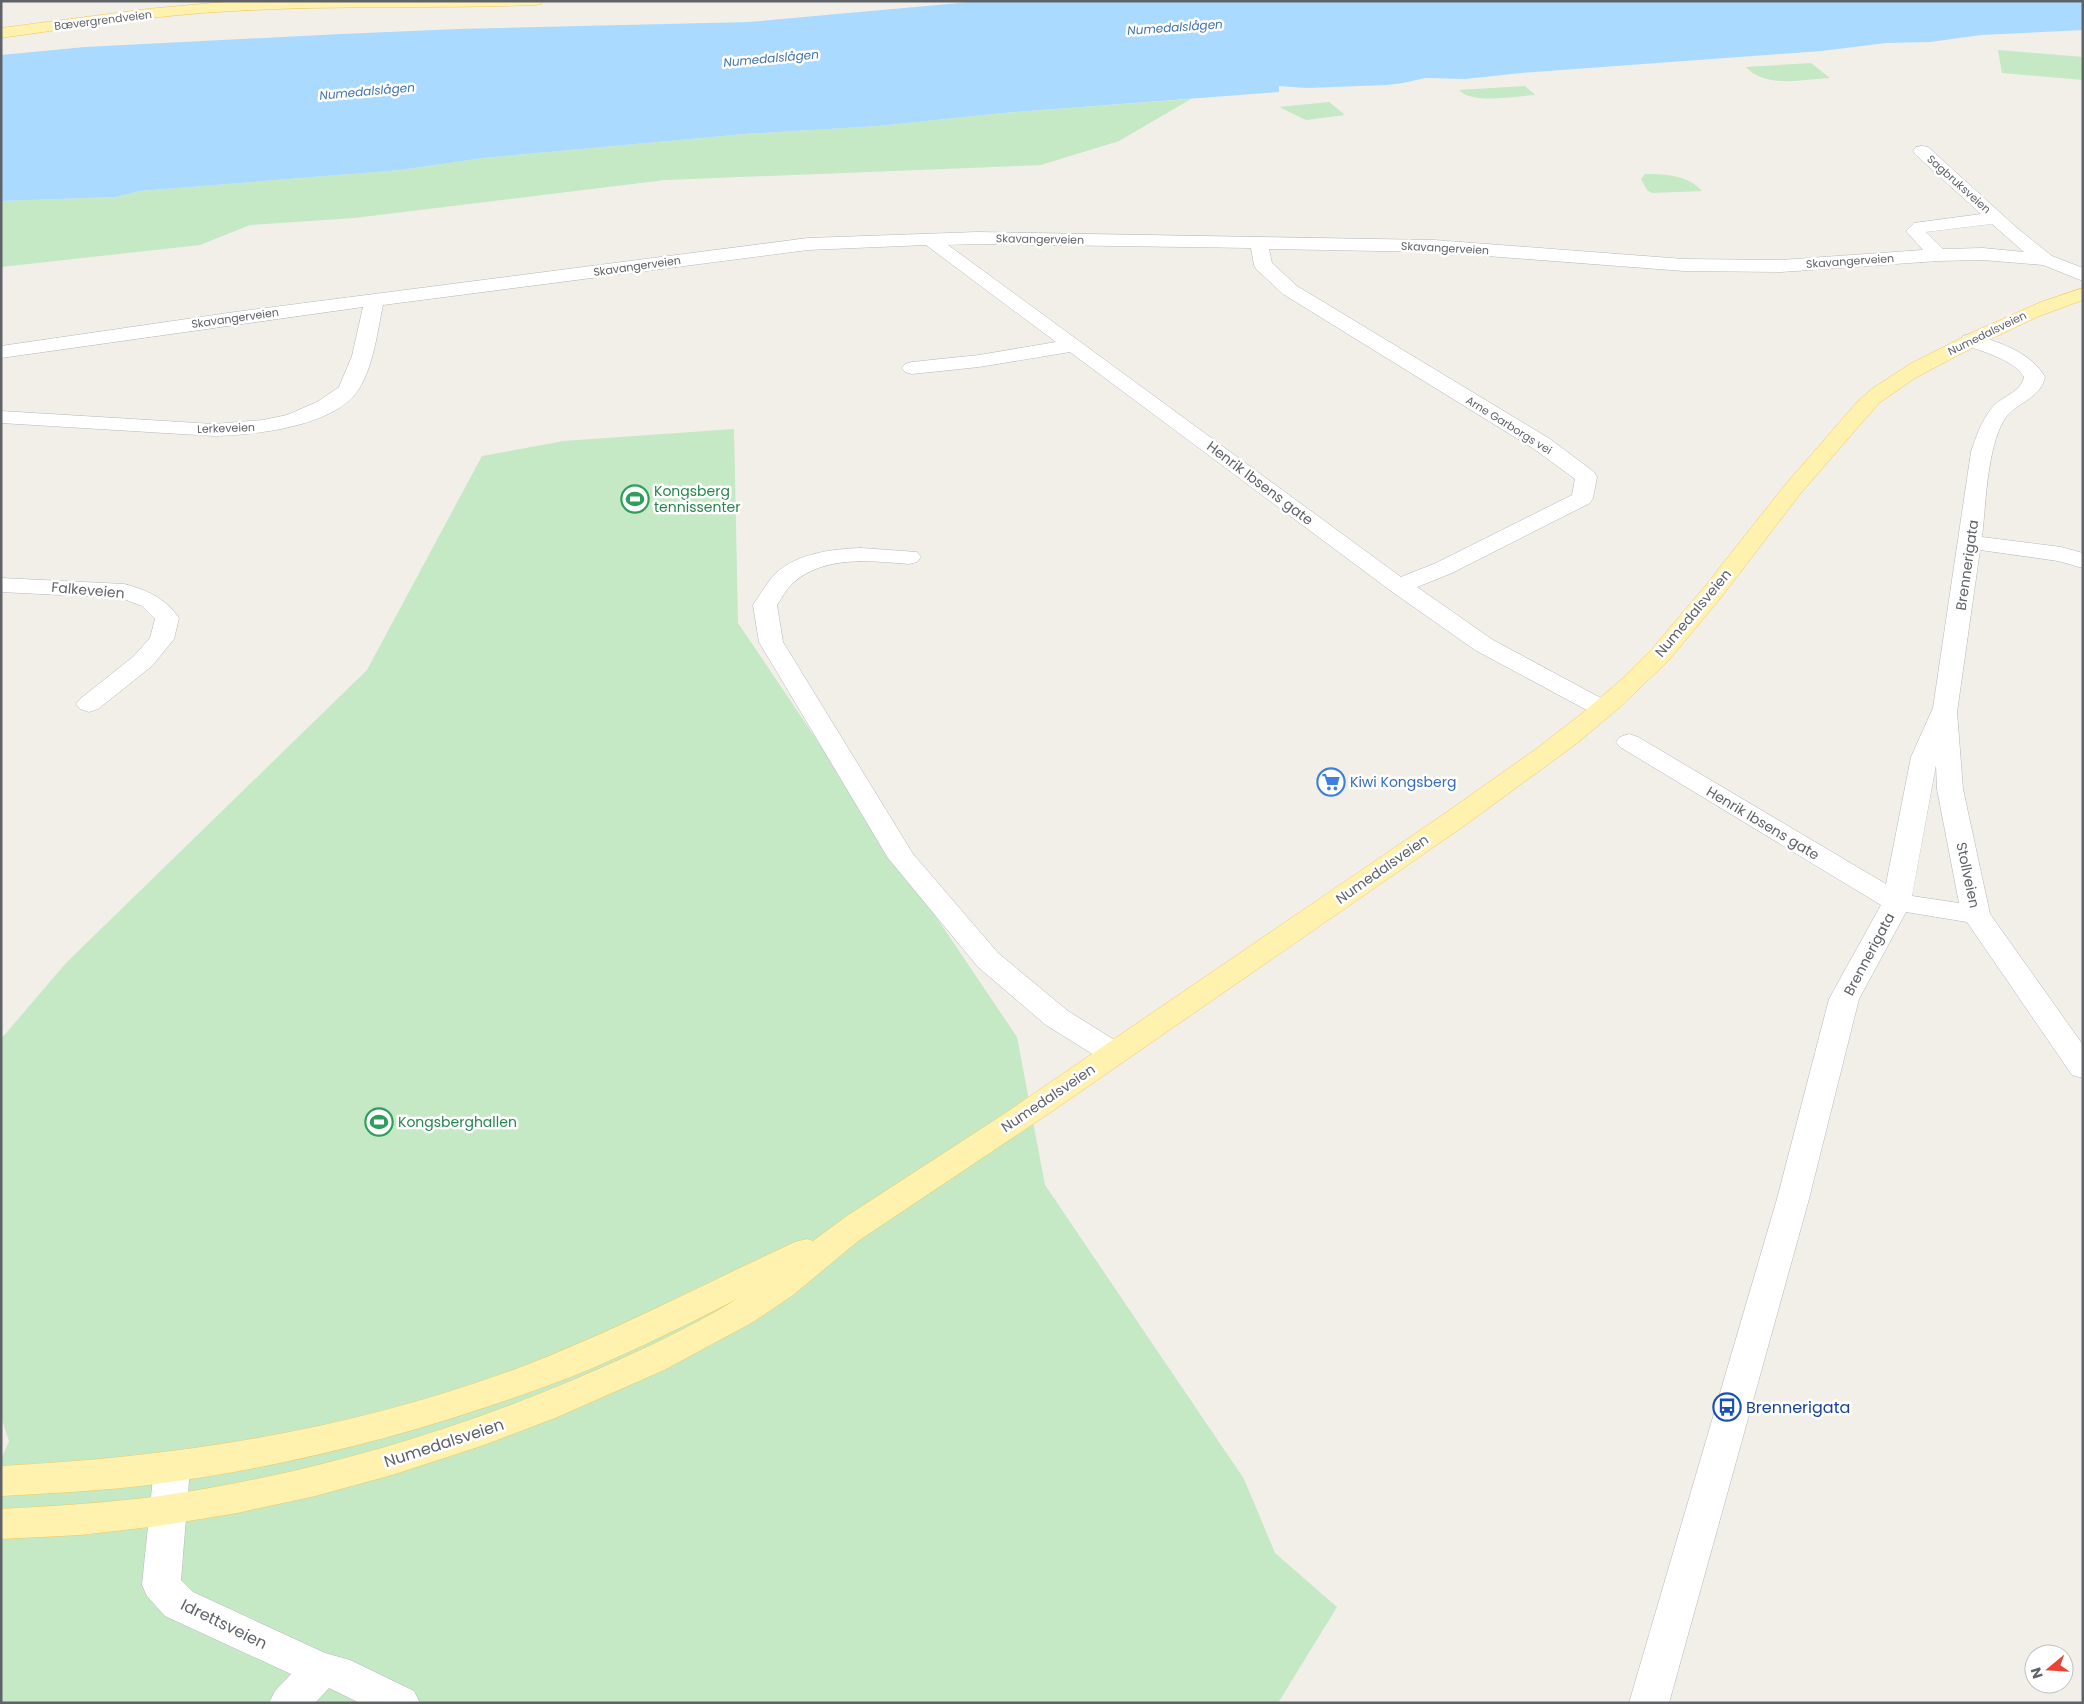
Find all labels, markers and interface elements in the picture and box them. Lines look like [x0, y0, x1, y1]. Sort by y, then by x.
street label: Bævergrendveien [53, 6, 153, 34]
water label: Numedalslågen [1127, 15, 1223, 39]
water label: Numedalslågen [723, 45, 819, 71]
water label: Numedalslågen [319, 78, 415, 104]
street label: Sagbruksveien [1924, 151, 1994, 217]
street label: Skavangerveien [996, 230, 1084, 248]
street label: Skavangerveien [1401, 238, 1489, 258]
street label: Skavangerveien [1805, 250, 1895, 272]
street label: Skavangerveien [592, 252, 682, 280]
street label: Skavangerveien [190, 304, 280, 332]
street label: Numedalsveien [1945, 307, 2029, 359]
street label: Arne Garborgs vei [1463, 392, 1555, 458]
street label: Lerkeveien [197, 419, 255, 437]
street label: Henrik Ibsens gate [1203, 436, 1318, 530]
place label: Kongsberg tennissenter [654, 481, 740, 517]
sports icon: Kongsberg tennissenter [620, 484, 650, 514]
street label: Brennerigata [1951, 518, 1983, 612]
street label: Numedalsveien [1650, 565, 1736, 661]
street label: Falkeveien [51, 577, 125, 603]
supermarket icon: Kiwi Kongsberg [1316, 767, 1346, 797]
place label: Kiwi Kongsberg [1350, 772, 1456, 792]
street label: Henrik Ibsens gate [1703, 781, 1824, 865]
street label: Numedalsveien [1332, 829, 1432, 909]
street label: Stollveien [1951, 840, 1985, 910]
street label: Brennerigata [1839, 909, 1899, 999]
street label: Numedalsveien [997, 1059, 1099, 1137]
sports icon: Kongsberghallen [364, 1107, 394, 1137]
place label: Kongsberghallen [398, 1112, 517, 1132]
bus stop icon: Brennerigata [1712, 1392, 1742, 1422]
place label: Brennerigata [1746, 1396, 1850, 1419]
street label: Numedalsveien [381, 1413, 507, 1473]
street label: Idrettsveien [177, 1593, 271, 1655]
north arrow [2024, 1644, 2074, 1694]
text: N [2025, 1665, 2048, 1681]

